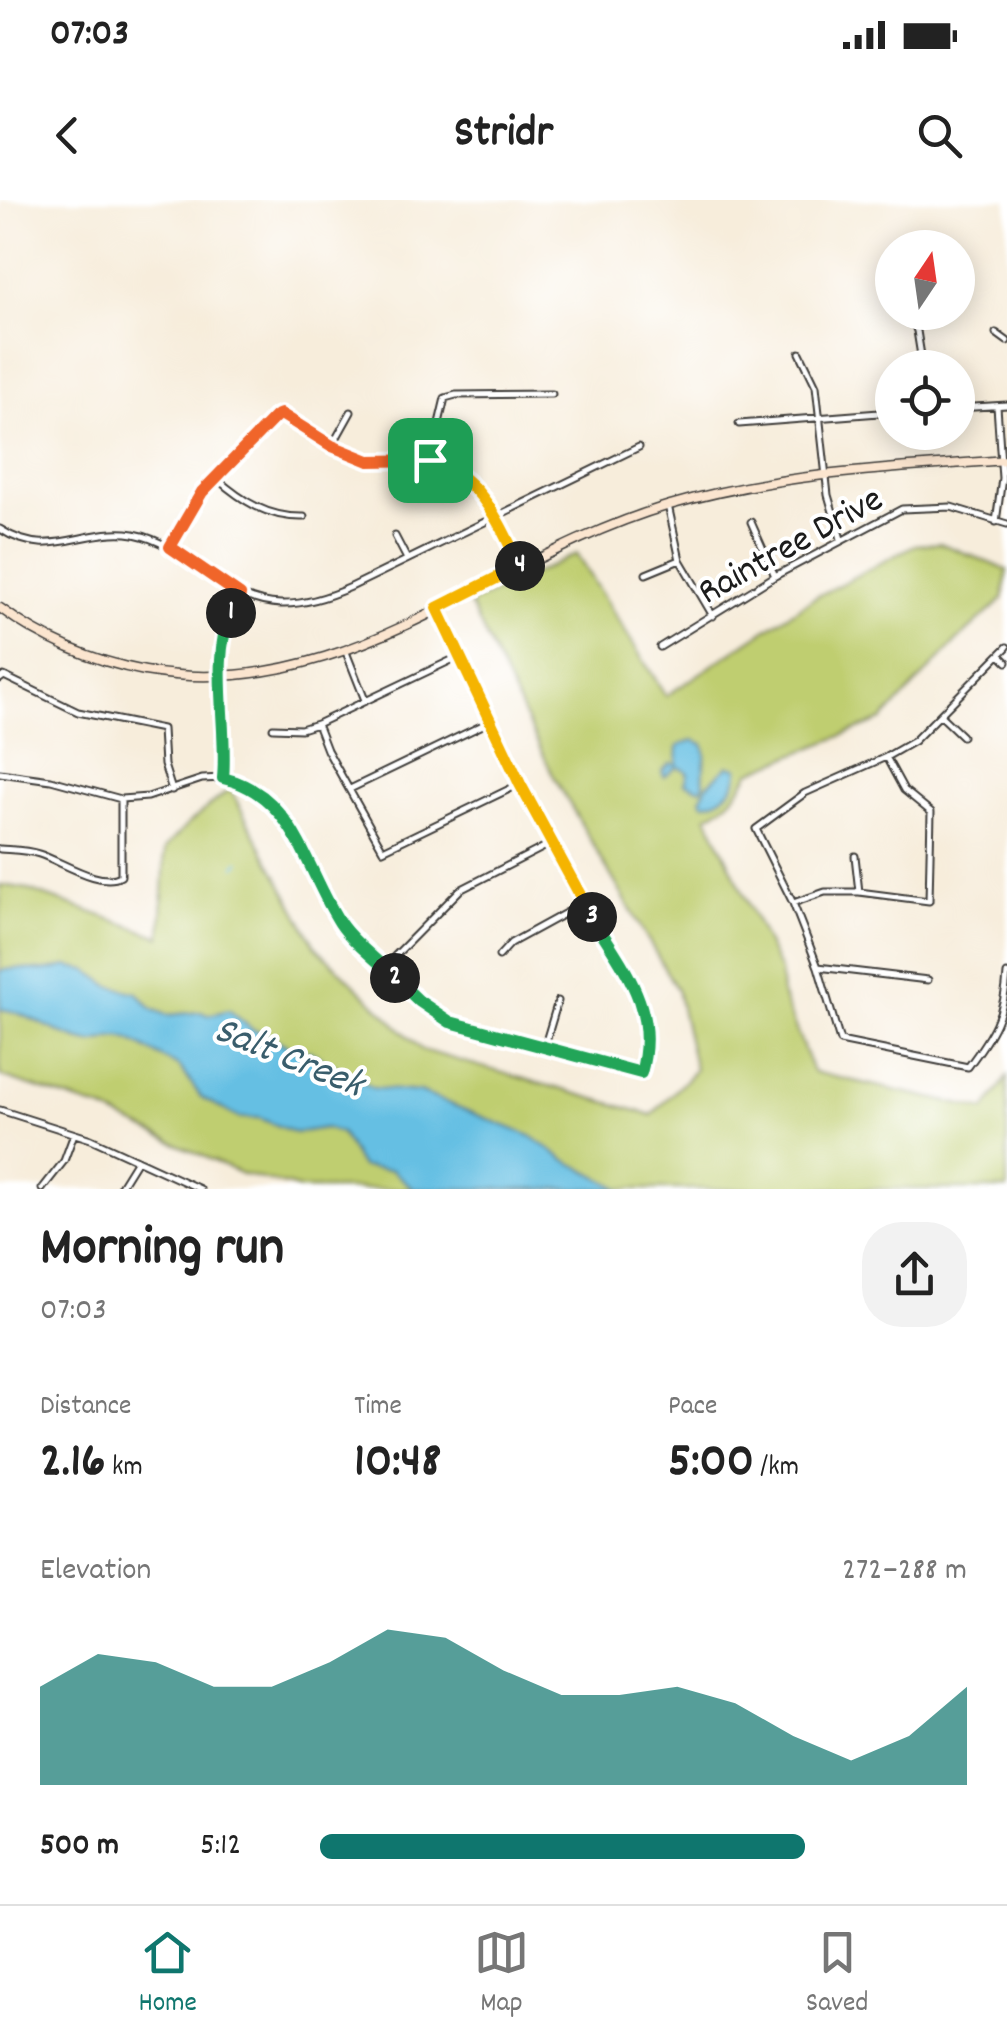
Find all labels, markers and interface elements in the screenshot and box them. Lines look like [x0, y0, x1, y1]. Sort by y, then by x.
text: 07:03 [50, 8, 129, 63]
text: Stridr [454, 103, 553, 167]
icon: back [40, 108, 95, 163]
icon: search [912, 108, 967, 163]
north arrow [875, 230, 975, 330]
map controls [875, 230, 975, 450]
button: locate [875, 350, 975, 450]
pin [388, 418, 473, 503]
icon: arrive [403, 433, 458, 488]
street label: Raintree Drive [689, 474, 894, 621]
pin: 4 [495, 541, 545, 591]
text: 4 [514, 546, 526, 586]
pin: 1 [206, 588, 256, 638]
text: 1 [228, 593, 234, 633]
pin: 3 [567, 892, 617, 942]
text: 3 [586, 897, 598, 937]
pin: 2 [370, 953, 420, 1003]
text: 2 [389, 958, 401, 998]
water label: Salt Creek [205, 1004, 374, 1117]
text: Morning run [40, 1212, 284, 1291]
button: share [862, 1222, 967, 1327]
text: 07:03 [40, 1289, 107, 1335]
text: Distance [40, 1388, 131, 1428]
text: Time [354, 1388, 402, 1428]
text: Pace [668, 1388, 717, 1428]
text: 2.16 [40, 1428, 106, 1500]
text: 10:48 [354, 1428, 441, 1500]
text: 5:00 [668, 1428, 754, 1500]
text: km [106, 1449, 143, 1489]
text: /km [754, 1449, 799, 1489]
text: Elevation [40, 1549, 151, 1595]
text: 272–288 m [842, 1549, 967, 1595]
text: 500 m [40, 1824, 119, 1870]
text: 5:12 [200, 1824, 241, 1870]
tab: Home [139, 1925, 197, 2025]
tab: Map [474, 1925, 529, 2025]
tab: Saved [806, 1925, 868, 2025]

